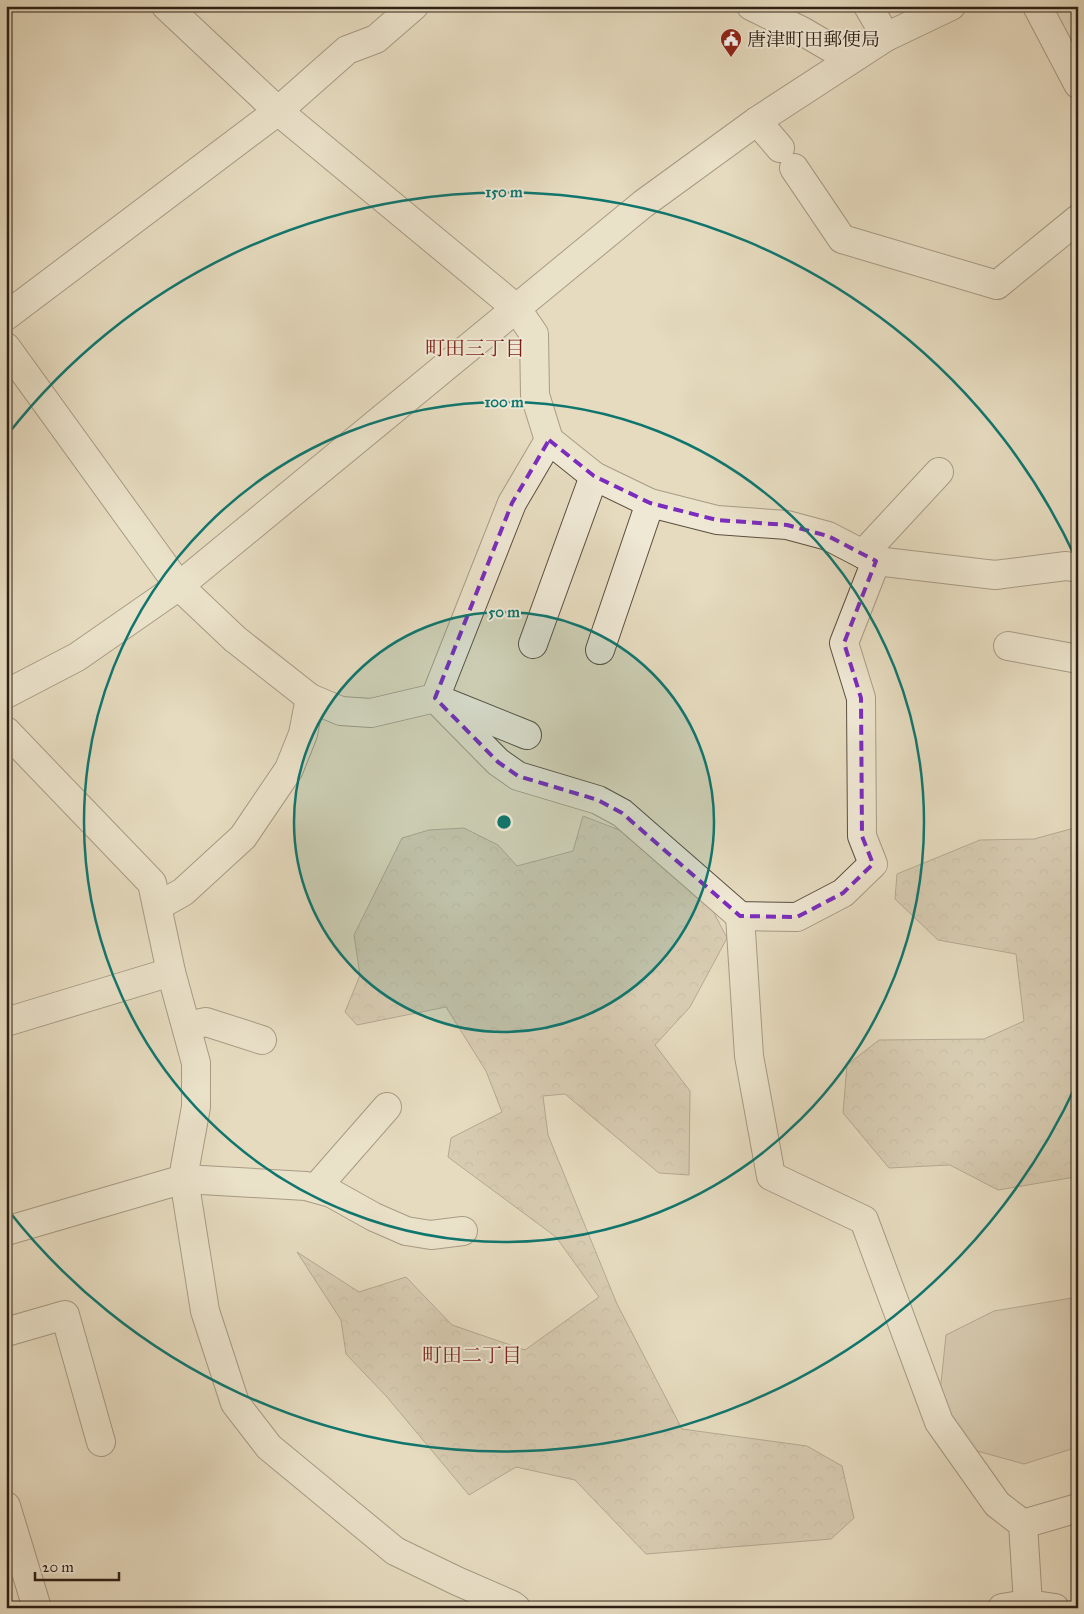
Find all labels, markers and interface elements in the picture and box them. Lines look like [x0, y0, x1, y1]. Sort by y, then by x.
public building icon: 唐津町田郵便局 [719, 27, 743, 58]
place label: 唐津町田郵便局 [747, 28, 880, 51]
text: 150 m [485, 183, 523, 201]
district label: 町田三丁目 [425, 336, 525, 360]
text: 100 m [484, 393, 524, 411]
text: 50 m [488, 603, 520, 621]
centre of rings [495, 813, 513, 831]
district label: 町田二丁目 [422, 1343, 522, 1367]
scale bar [35, 1549, 119, 1581]
text: 20 m [42, 1558, 74, 1576]

